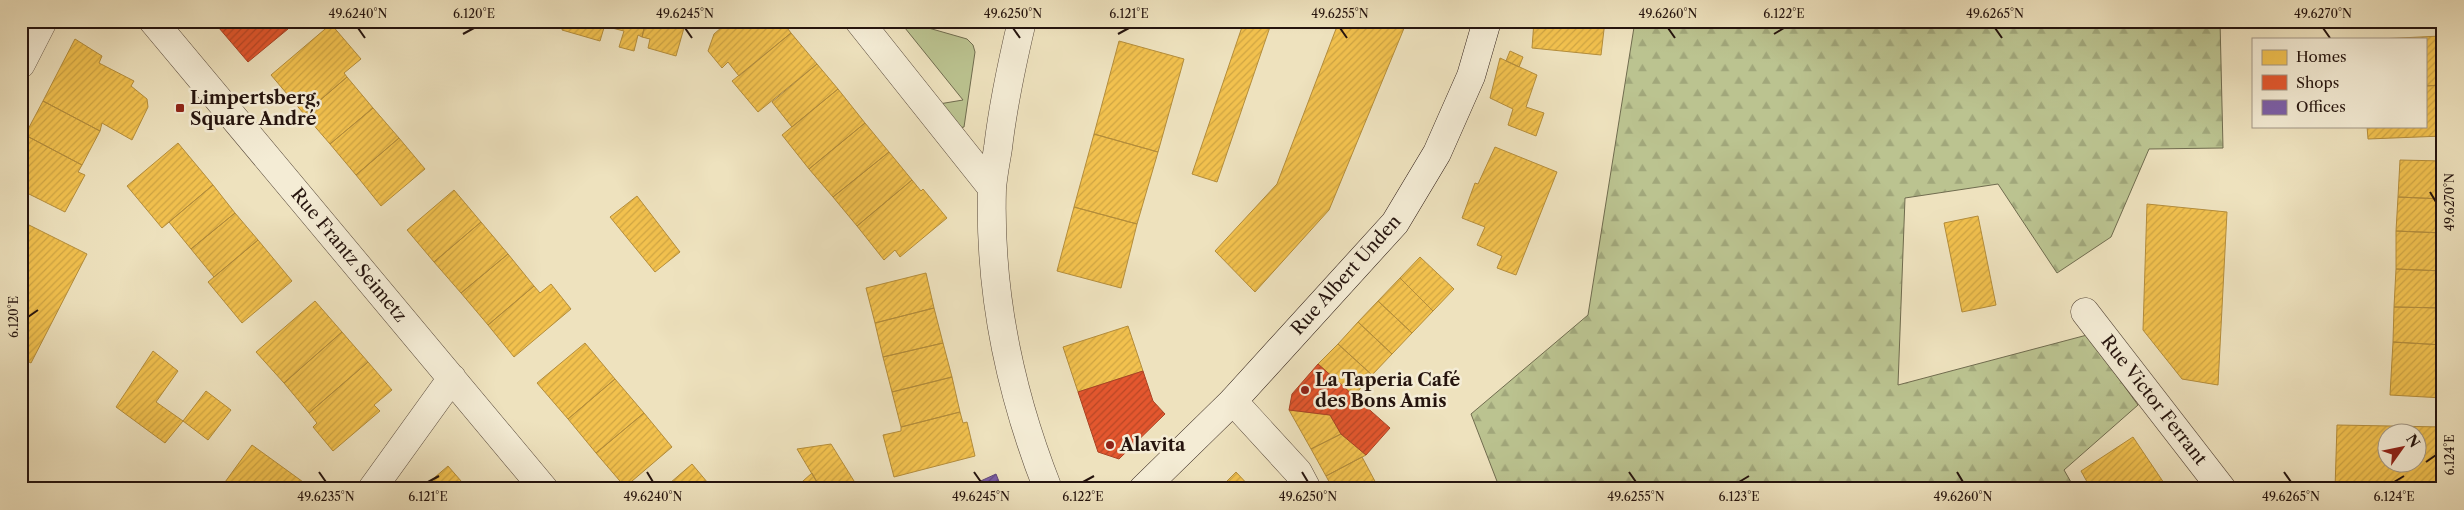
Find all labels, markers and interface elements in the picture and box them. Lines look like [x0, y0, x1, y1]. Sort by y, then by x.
text: 49.6240°N [329, 6, 388, 21]
text: 6.120°E [453, 6, 495, 21]
text: 49.6245°N [656, 6, 714, 21]
text: 49.6250°N [984, 6, 1042, 21]
text: 6.121°E [1109, 6, 1149, 21]
text: 49.6255°N [1311, 6, 1369, 21]
text: 49.6260°N [1638, 6, 1698, 21]
text: 6.122°E [1763, 6, 1805, 21]
text: 49.6265°N [1966, 6, 2024, 21]
text: 49.6270°N [2294, 6, 2352, 21]
legend [2252, 38, 2426, 128]
text: Homes [2296, 47, 2347, 66]
text: Shops [2296, 73, 2339, 92]
place label: Limpertsberg, Square André [190, 87, 321, 130]
text: Offices [2296, 97, 2346, 116]
marker: Limpertsberg, Square André [174, 102, 186, 114]
text: 49.6270°N [2442, 173, 2457, 231]
street label: Rue Frantz Seimetz [286, 183, 412, 327]
street label: Rue Albert Unden [1286, 210, 1406, 340]
text: 6.120°E [6, 296, 21, 338]
street label: Rue Victor Ferrant [2096, 331, 2212, 470]
place label: La Taperia Café des Bons Amis [1315, 369, 1460, 412]
marker: La Taperia Café des Bons Amis [1299, 384, 1311, 396]
north arrow [2376, 422, 2426, 472]
text: N [2402, 431, 2424, 451]
place label: Alavita [1119, 434, 1186, 456]
text: 6.124°E [2442, 434, 2457, 476]
marker: Alavita [1104, 439, 1116, 451]
text: 49.6235°N [297, 489, 355, 504]
text: 6.121°E [408, 489, 448, 504]
text: 49.6240°N [624, 489, 683, 504]
text: 49.6245°N [952, 489, 1010, 504]
text: 6.122°E [1062, 489, 1104, 504]
text: 49.6250°N [1279, 489, 1337, 504]
text: 49.6255°N [1607, 489, 1665, 504]
text: 6.123°E [1719, 489, 1760, 504]
text: 49.6260°N [1933, 489, 1993, 504]
text: 49.6265°N [2262, 489, 2320, 504]
text: 6.124°E [2373, 489, 2415, 504]

